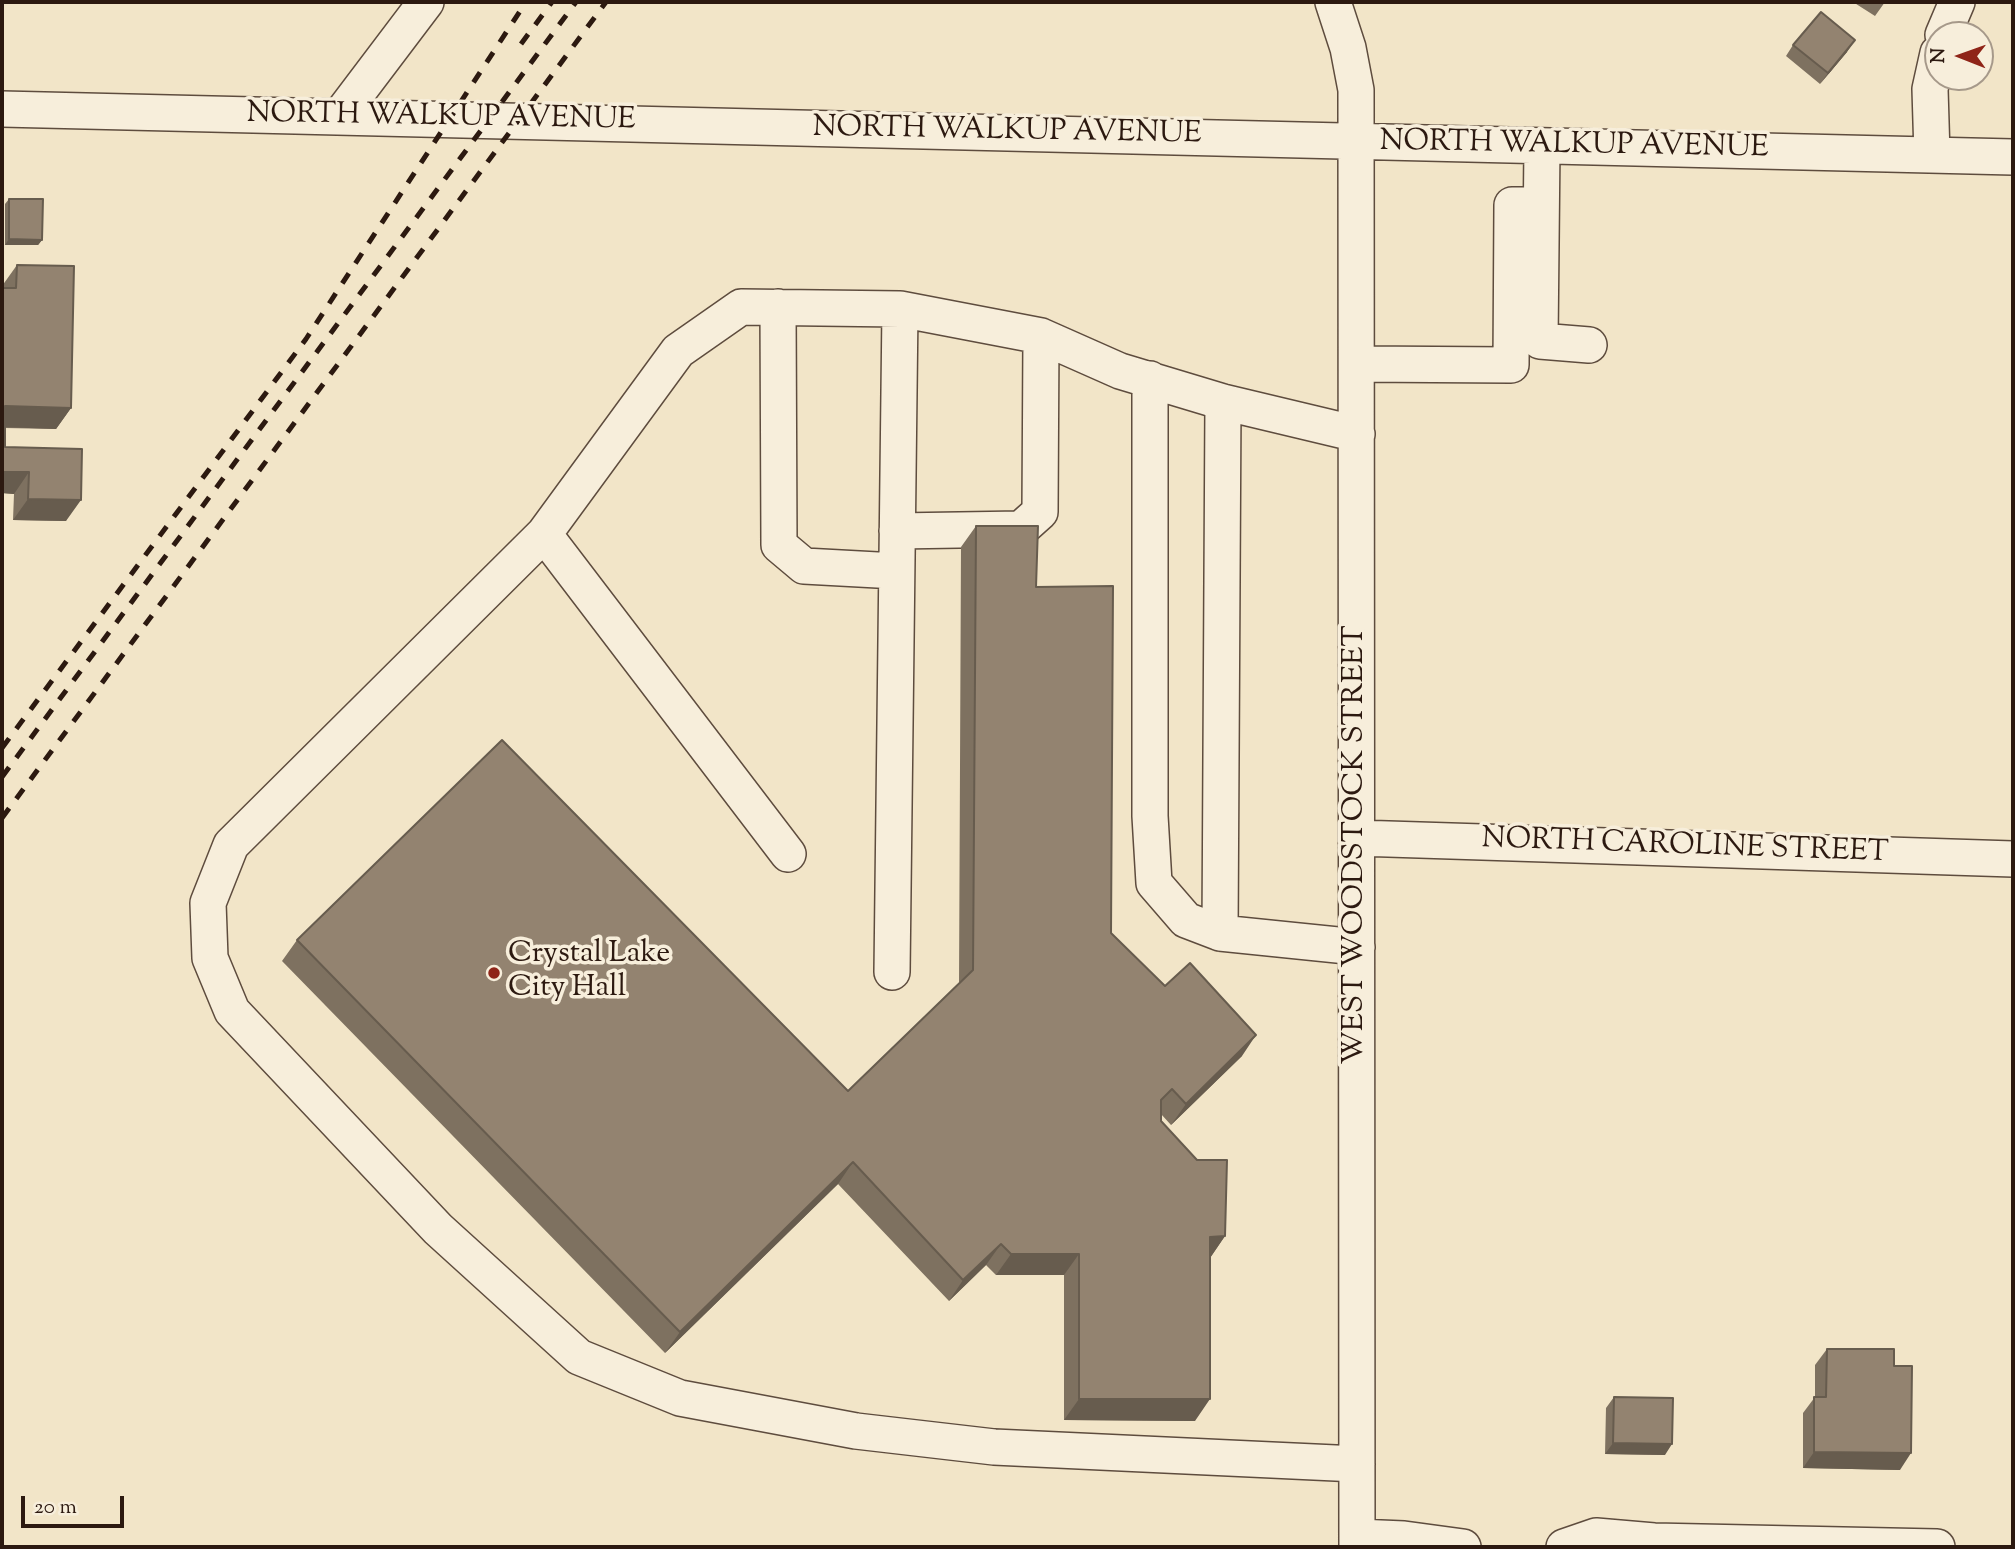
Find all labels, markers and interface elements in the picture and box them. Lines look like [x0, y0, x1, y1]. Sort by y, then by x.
north arrow [1924, 21, 1994, 91]
text: N [1926, 48, 1953, 63]
street label: NORTH WALKUP AVENUE [246, 98, 636, 140]
street label: NORTH WALKUP AVENUE [812, 112, 1202, 154]
street label: NORTH WALKUP AVENUE [1379, 126, 1769, 168]
street label: WEST WOODSTOCK STREET [1339, 625, 1375, 1065]
street label: NORTH CAROLINE STREET [1481, 823, 1889, 873]
place label: Crystal Lake City Hall [508, 938, 670, 1009]
marker: Crystal Lake City Hall [486, 965, 502, 981]
scale bar [24, 1482, 128, 1526]
text: 20 m [34, 1493, 77, 1523]

